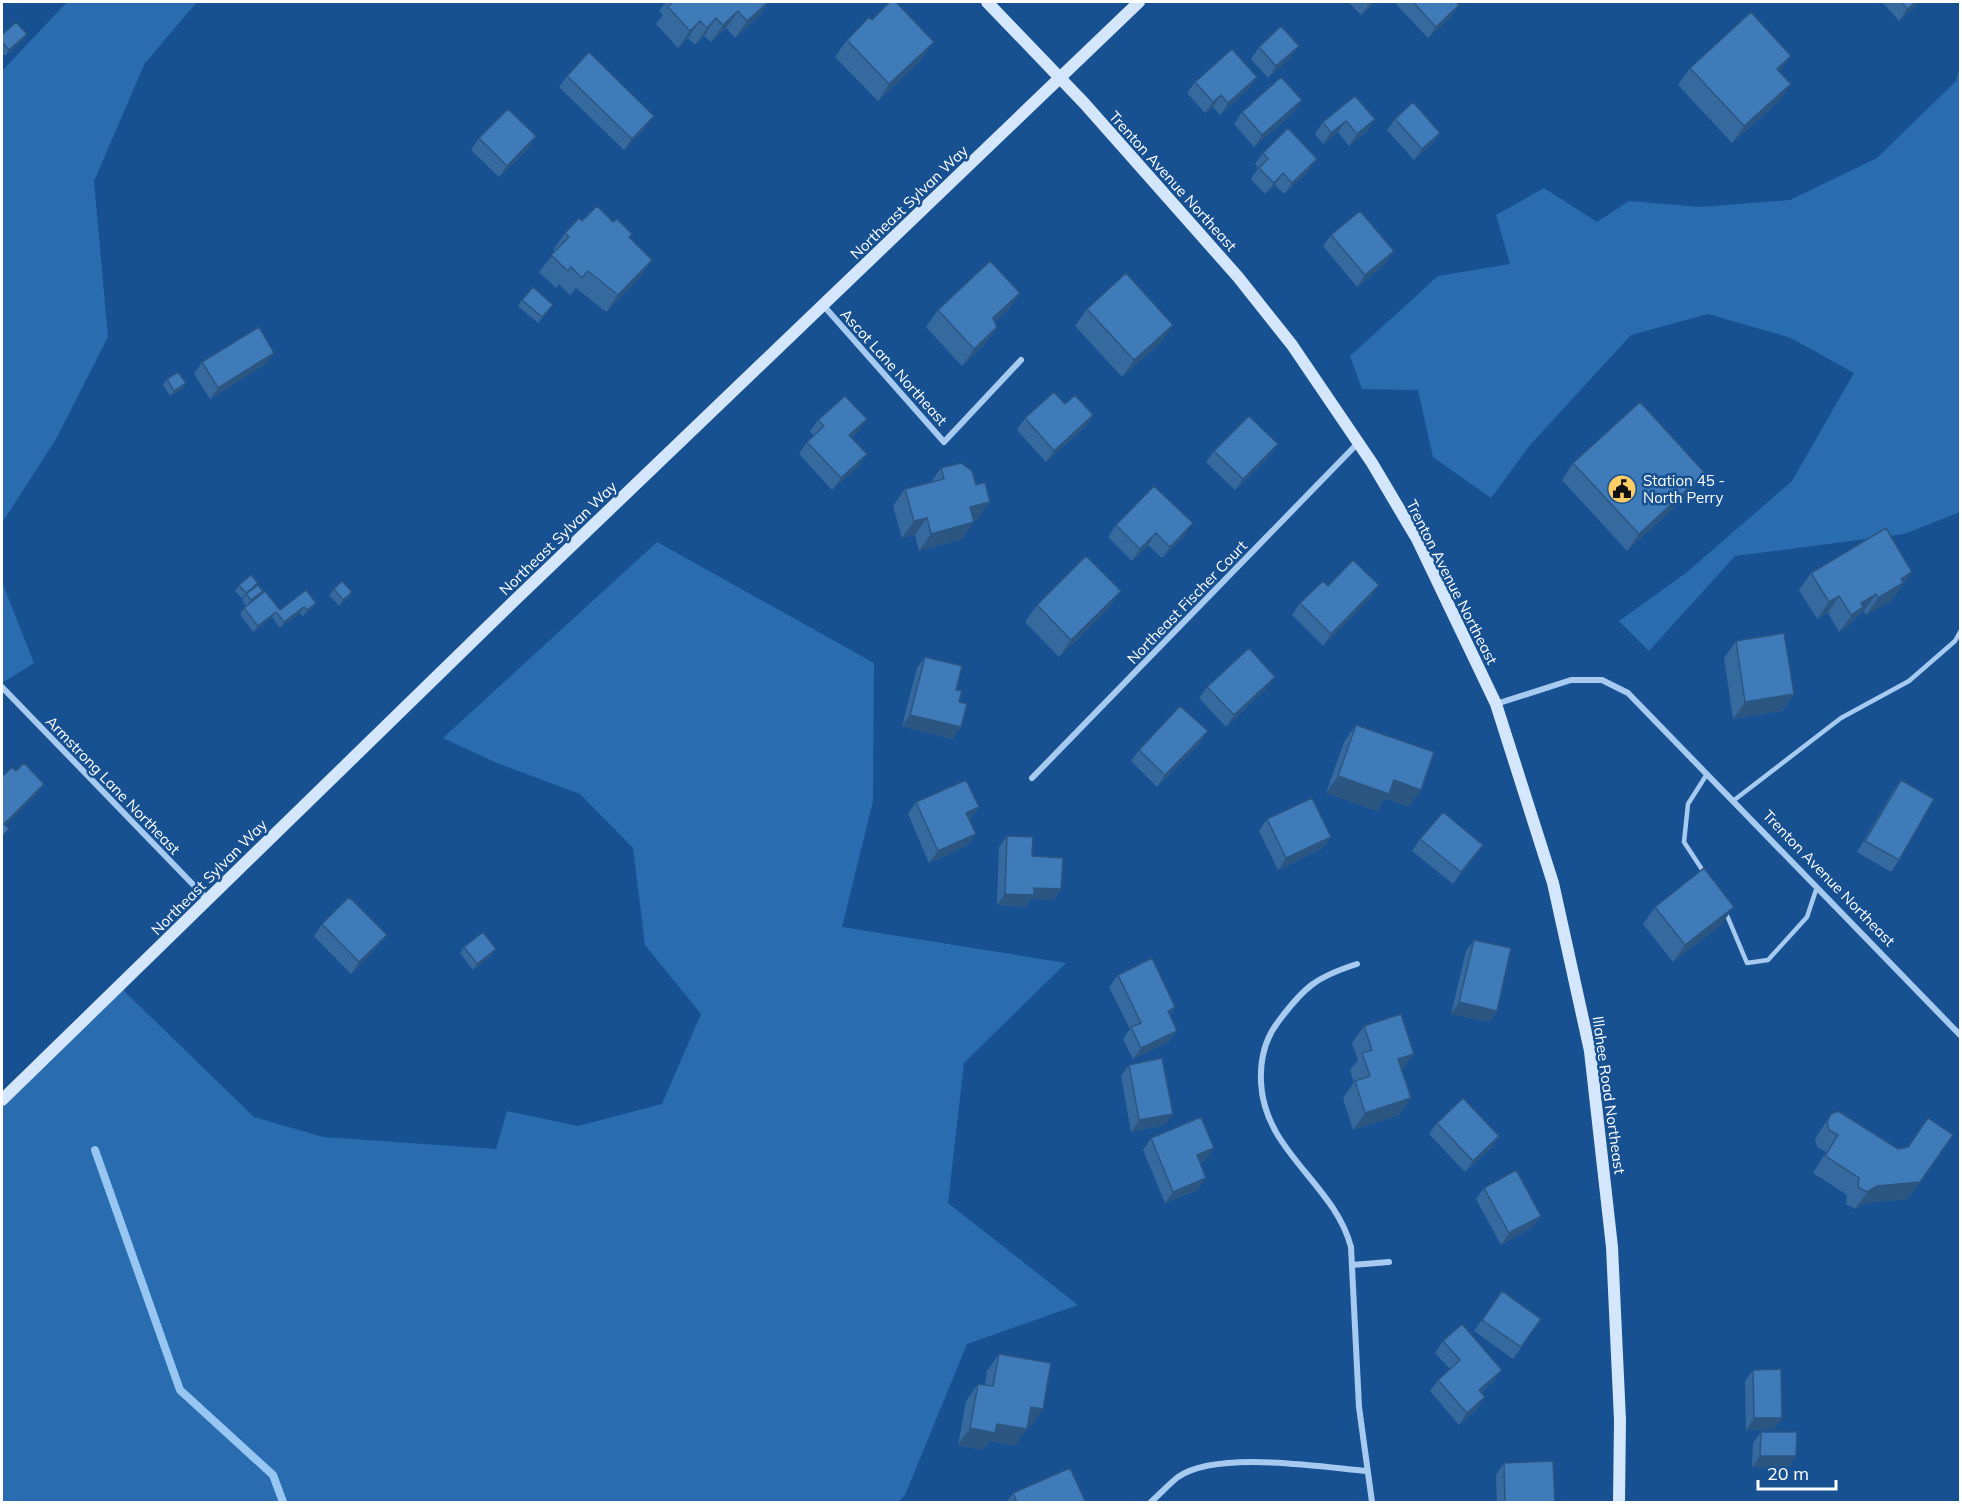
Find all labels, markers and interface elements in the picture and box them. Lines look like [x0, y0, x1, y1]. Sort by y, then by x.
street label: Trenton Avenue Northeast [1105, 107, 1241, 255]
street label: Northeast Sylvan Way [846, 141, 972, 263]
street label: Ascot Lane Northeast [836, 305, 952, 429]
place label: Station 45 - North Perry [1643, 471, 1725, 507]
public building icon: Station 45 - North Perry [1606, 473, 1638, 505]
street label: Northeast Sylvan Way [495, 477, 621, 599]
street label: Trenton Avenue Northeast [1402, 496, 1502, 668]
street label: Northeast Fischer Court [1123, 536, 1251, 668]
street label: Armstrong Lane Northeast [42, 712, 184, 858]
street label: Trenton Avenue Northeast [1759, 806, 1899, 950]
street label: Northeast Sylvan Way [147, 815, 271, 939]
street label: Illahee Road Northeast [1589, 1015, 1629, 1175]
scale bar [1758, 1453, 1836, 1491]
text: 20 m [1767, 1462, 1809, 1485]

